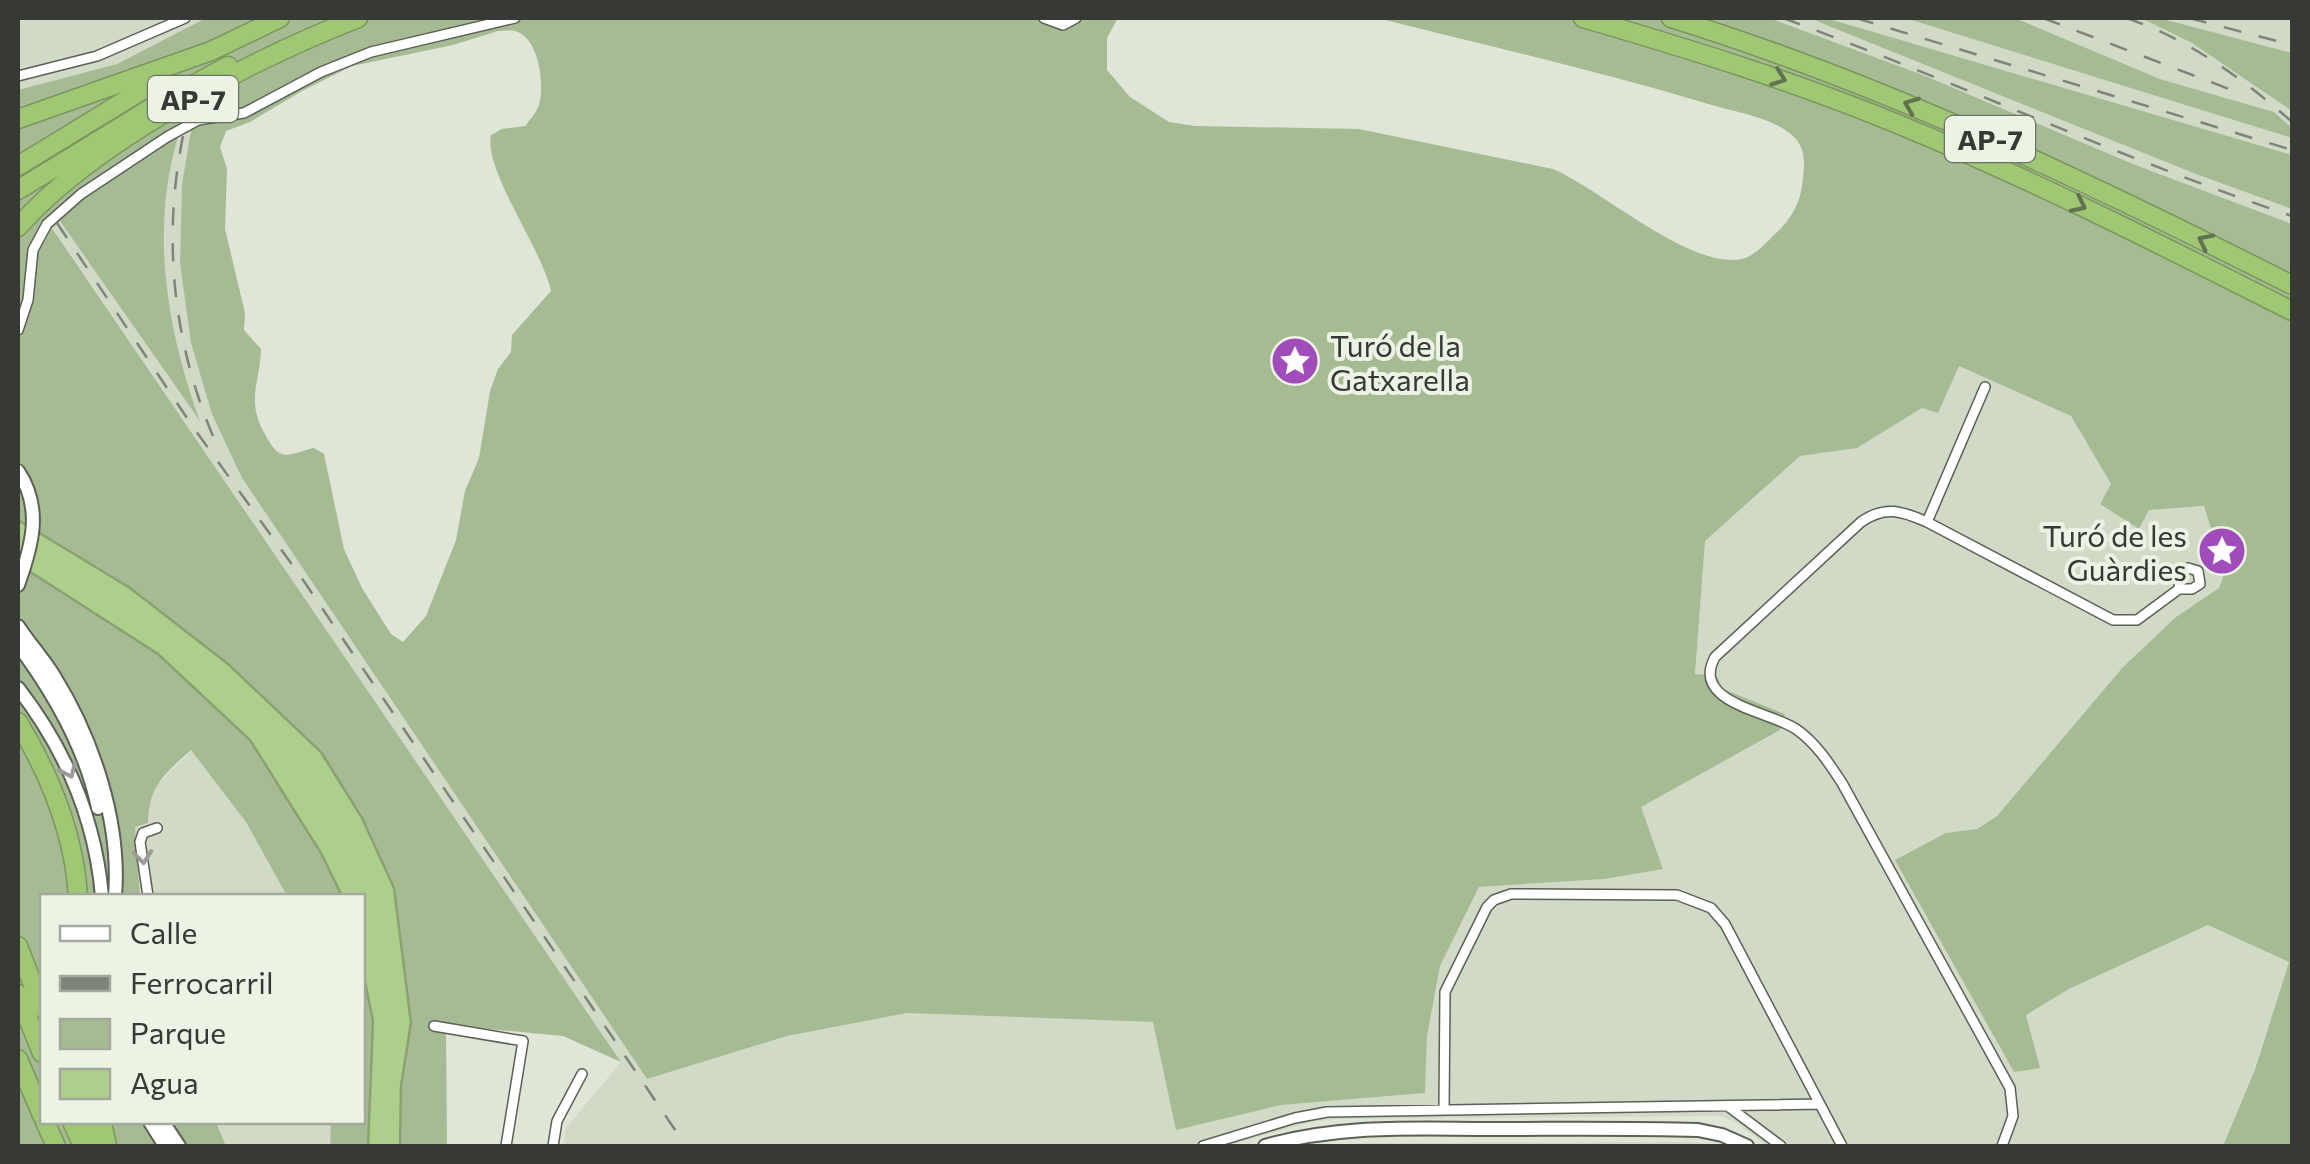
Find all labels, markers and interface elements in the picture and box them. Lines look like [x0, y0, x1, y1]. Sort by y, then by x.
one-way arrow [1770, 66, 1787, 87]
road number: AP-7 [148, 76, 238, 122]
one-way arrow [1903, 96, 1920, 116]
road number: AP-7 [1945, 116, 2035, 162]
one-way arrow [2068, 192, 2086, 212]
one-way arrow [2198, 234, 2216, 254]
place label: Turó de la Gatxarella [1330, 326, 1470, 397]
place icon: Turó de la Gatxarella [1269, 335, 1321, 387]
place label: Turó de les Guàrdies [2042, 516, 2187, 587]
place icon: Turó de les Guàrdies [2196, 525, 2248, 577]
one-way arrow [57, 760, 77, 778]
one-way arrow [132, 849, 153, 865]
legend [40, 894, 365, 1124]
text: Calle [130, 913, 197, 950]
text: Ferrocarril [130, 963, 274, 1000]
text: Parque [130, 1013, 226, 1050]
text: Agua [130, 1063, 199, 1100]

